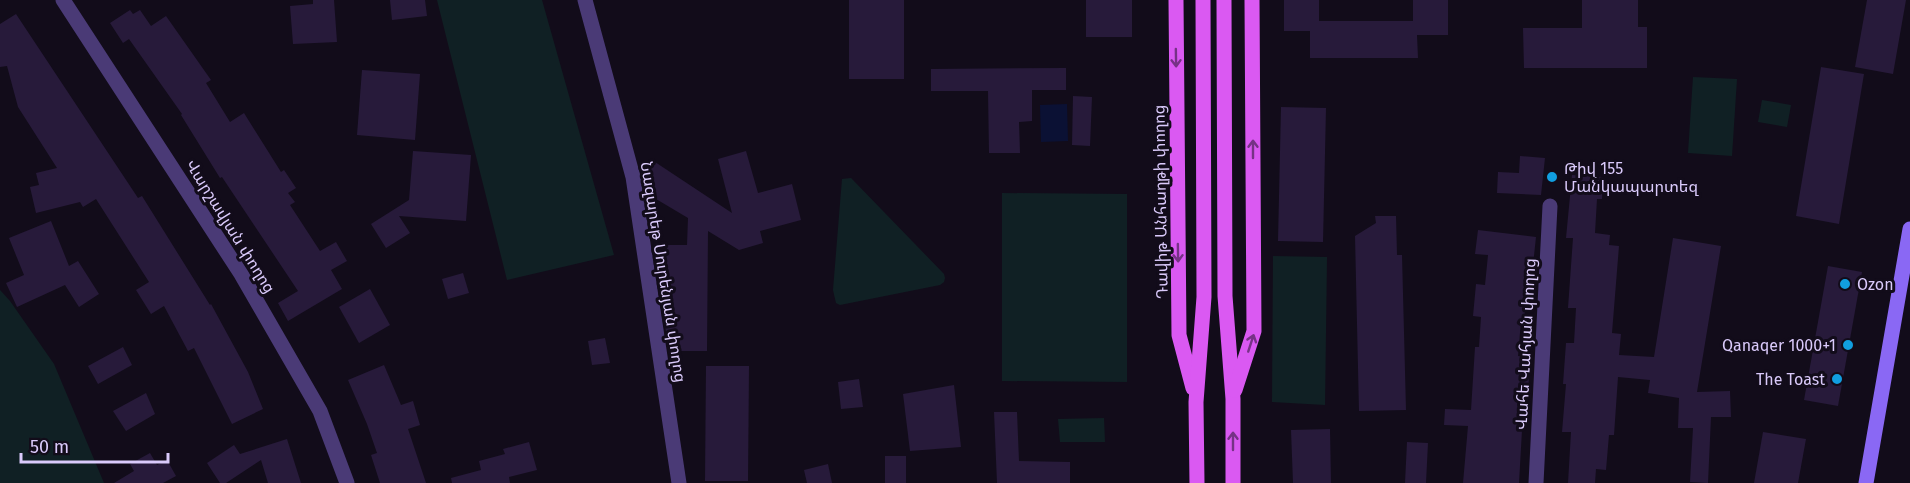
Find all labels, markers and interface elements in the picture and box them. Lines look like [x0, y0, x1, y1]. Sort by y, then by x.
one-way arrow [1170, 48, 1182, 68]
street label: Դավիթ Անհաղթի փողոց [1149, 105, 1172, 299]
one-way arrow [1247, 139, 1259, 159]
street label: Վարշավյան փողոց [182, 156, 279, 297]
place label: Թիվ 155 Մանկապարտեզ [1564, 159, 1699, 196]
street label: Նազարեթ Սուրենյան փողոց [637, 160, 690, 384]
marker: Թիվ 155 Մանկապարտեզ [1545, 170, 1559, 184]
one-way arrow [1172, 243, 1184, 263]
street label: Վահե Վահյան փողոց [1512, 258, 1539, 430]
place label: Ozon [1857, 275, 1894, 294]
marker: Ozon [1838, 277, 1852, 291]
one-way arrow [1246, 334, 1257, 353]
place label: Qanaqer 1000+1 [1722, 336, 1836, 355]
marker: Qanaqer 1000+1 [1841, 338, 1855, 352]
place label: The Toast [1756, 370, 1825, 389]
marker: The Toast [1830, 372, 1844, 386]
scale bar [21, 426, 168, 464]
one-way arrow [1227, 431, 1239, 451]
text: 50 m [30, 436, 69, 458]

